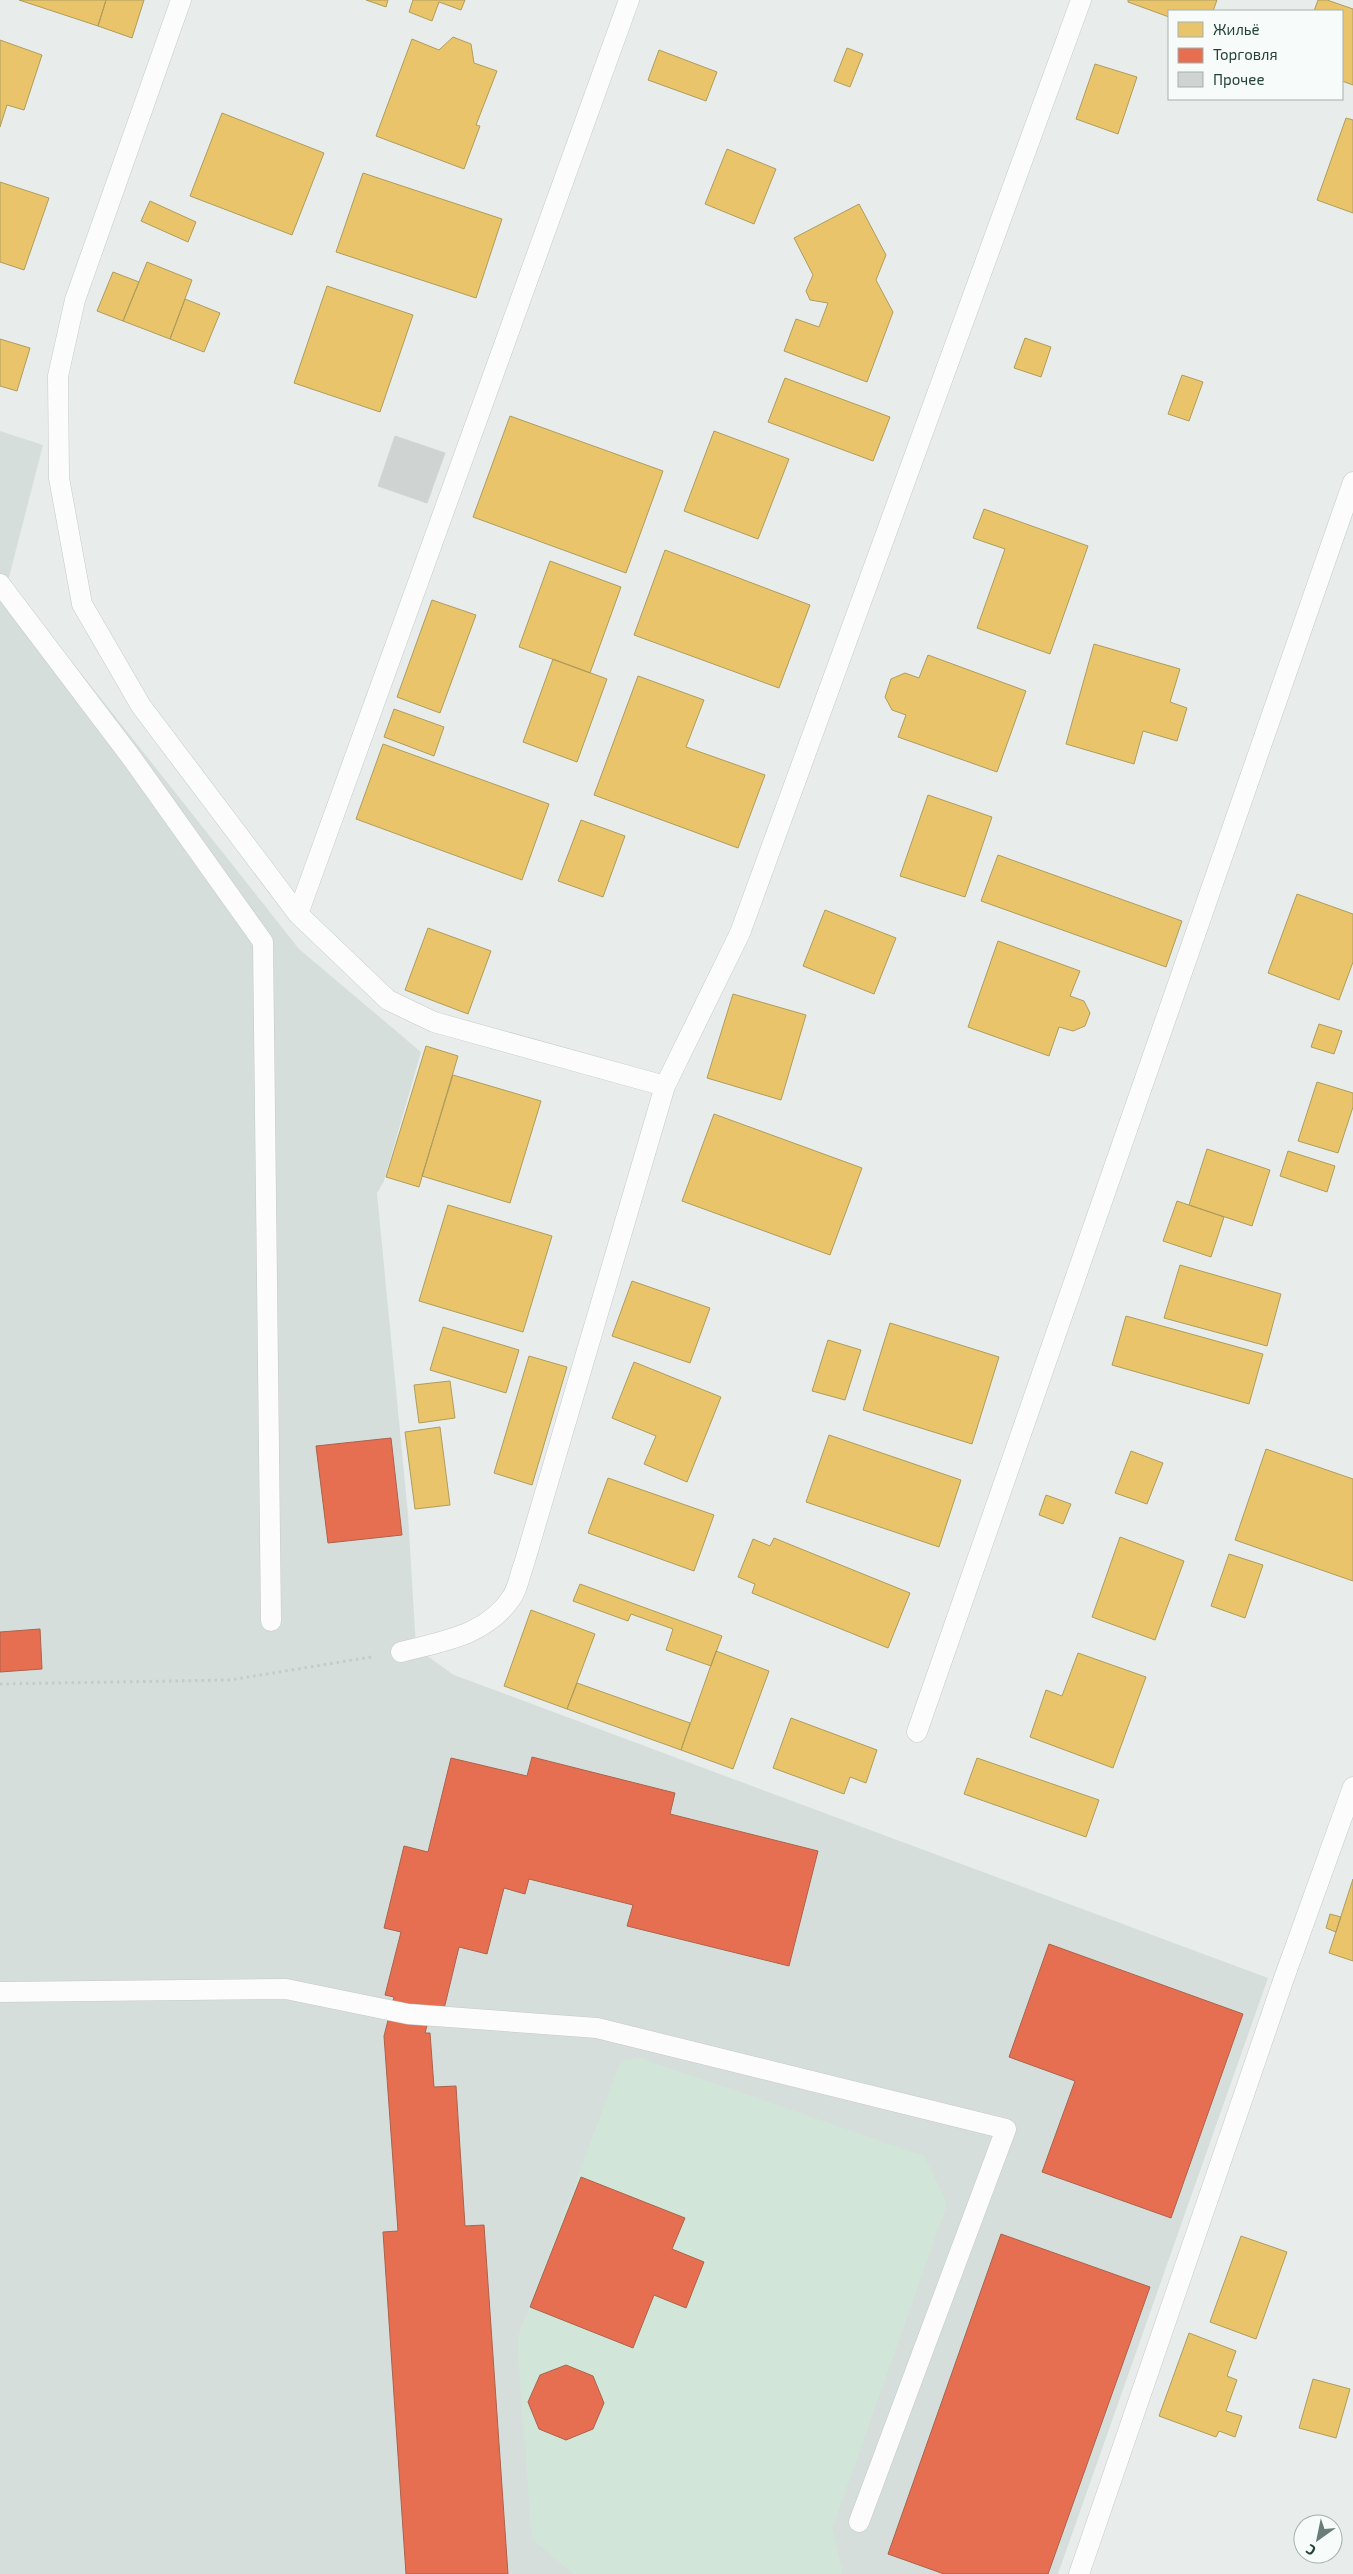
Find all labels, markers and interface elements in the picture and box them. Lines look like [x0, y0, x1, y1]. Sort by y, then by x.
legend [1168, 10, 1343, 100]
text: Жильё [1213, 20, 1260, 38]
text: Торговля [1213, 45, 1278, 63]
text: Прочее [1213, 70, 1265, 88]
north arrow [1293, 2514, 1343, 2564]
text: С [1303, 2541, 1319, 2560]

